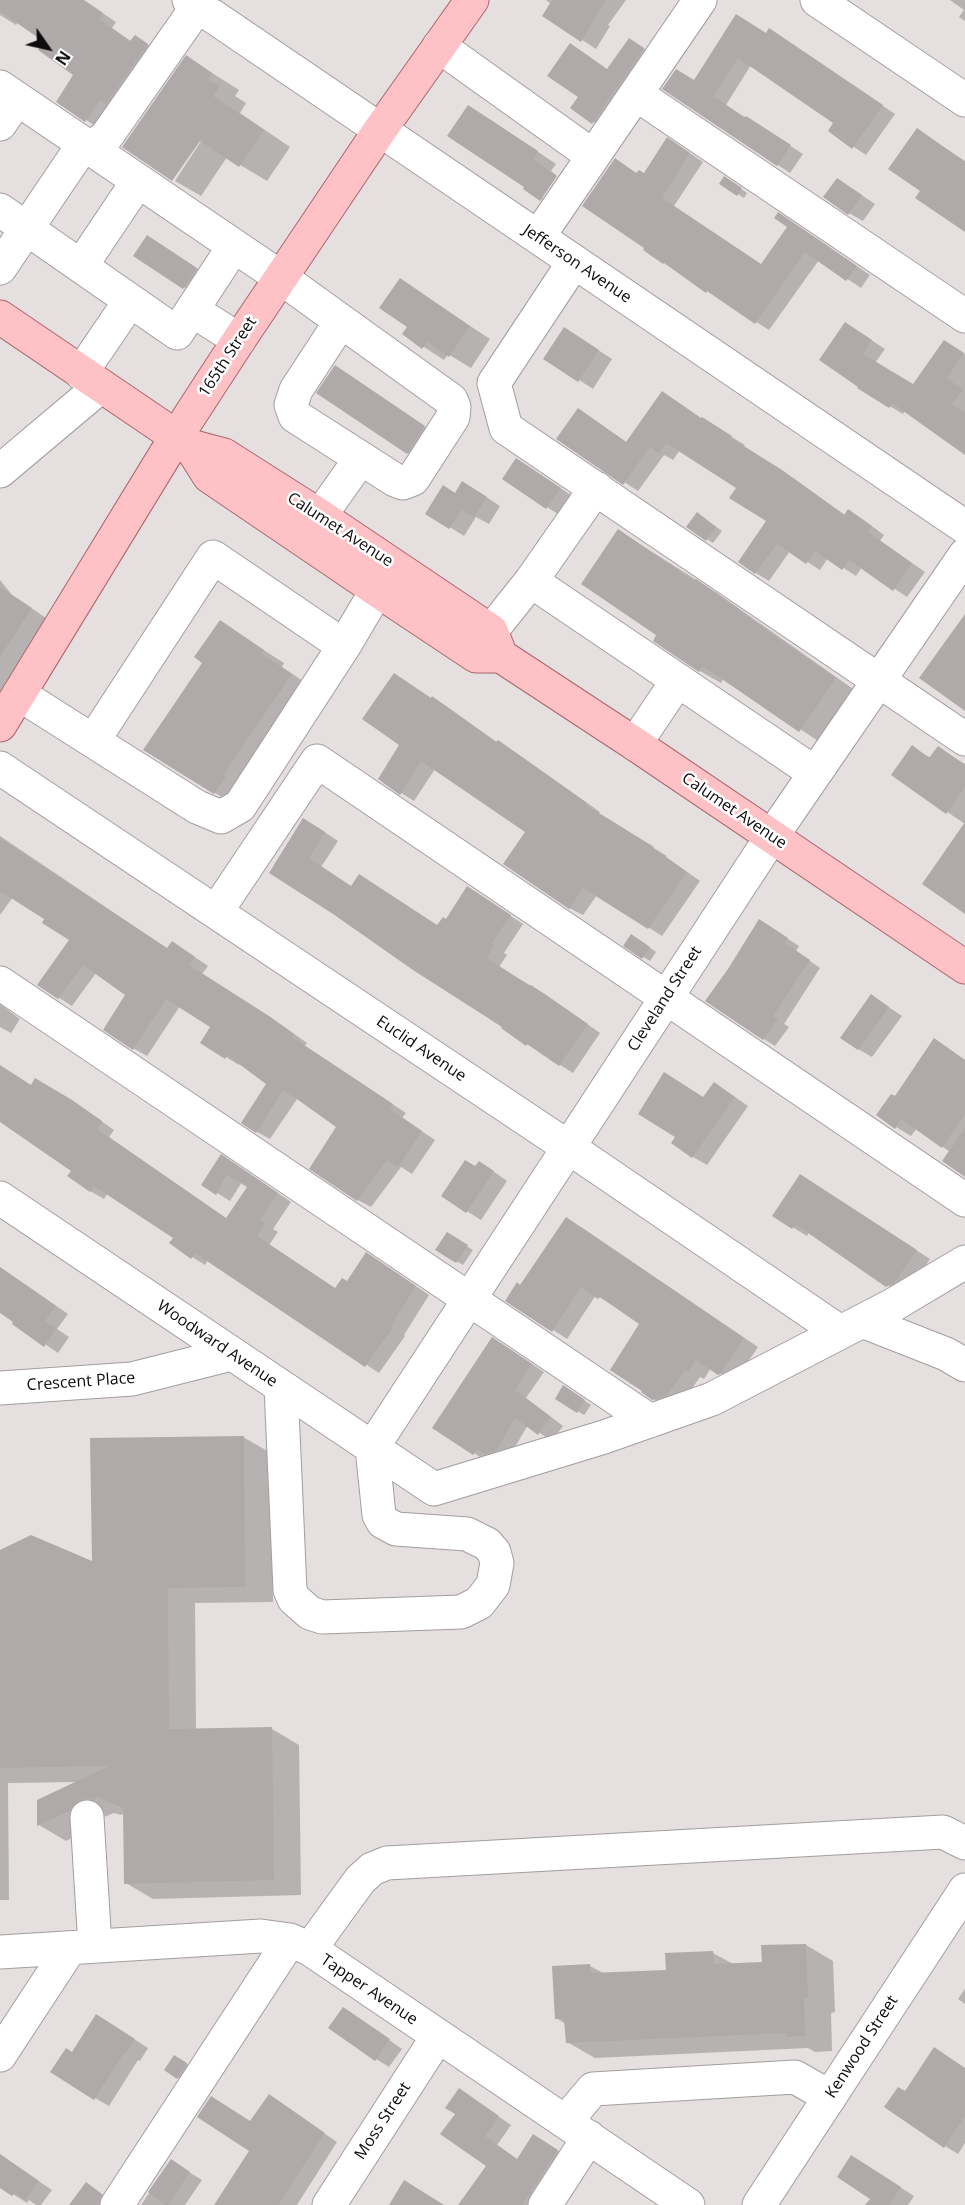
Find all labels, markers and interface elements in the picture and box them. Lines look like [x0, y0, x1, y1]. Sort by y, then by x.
north arrow [18, 18, 78, 78]
text: N [50, 47, 76, 70]
street label: Jefferson Avenue [519, 221, 635, 307]
street label: 165th Street [195, 313, 261, 401]
street label: Calumet Avenue [284, 489, 396, 571]
street label: Calumet Avenue [678, 769, 790, 853]
street label: Cleveland Street [624, 943, 706, 1055]
street label: Euclid Avenue [372, 1012, 470, 1086]
street label: Woodward Avenue [153, 1297, 281, 1391]
street label: Crescent Place [26, 1369, 136, 1395]
street label: Tapper Avenue [317, 1951, 421, 2029]
street label: Kenwood Street [822, 1992, 902, 2102]
street label: Moss Street [351, 2079, 415, 2163]

